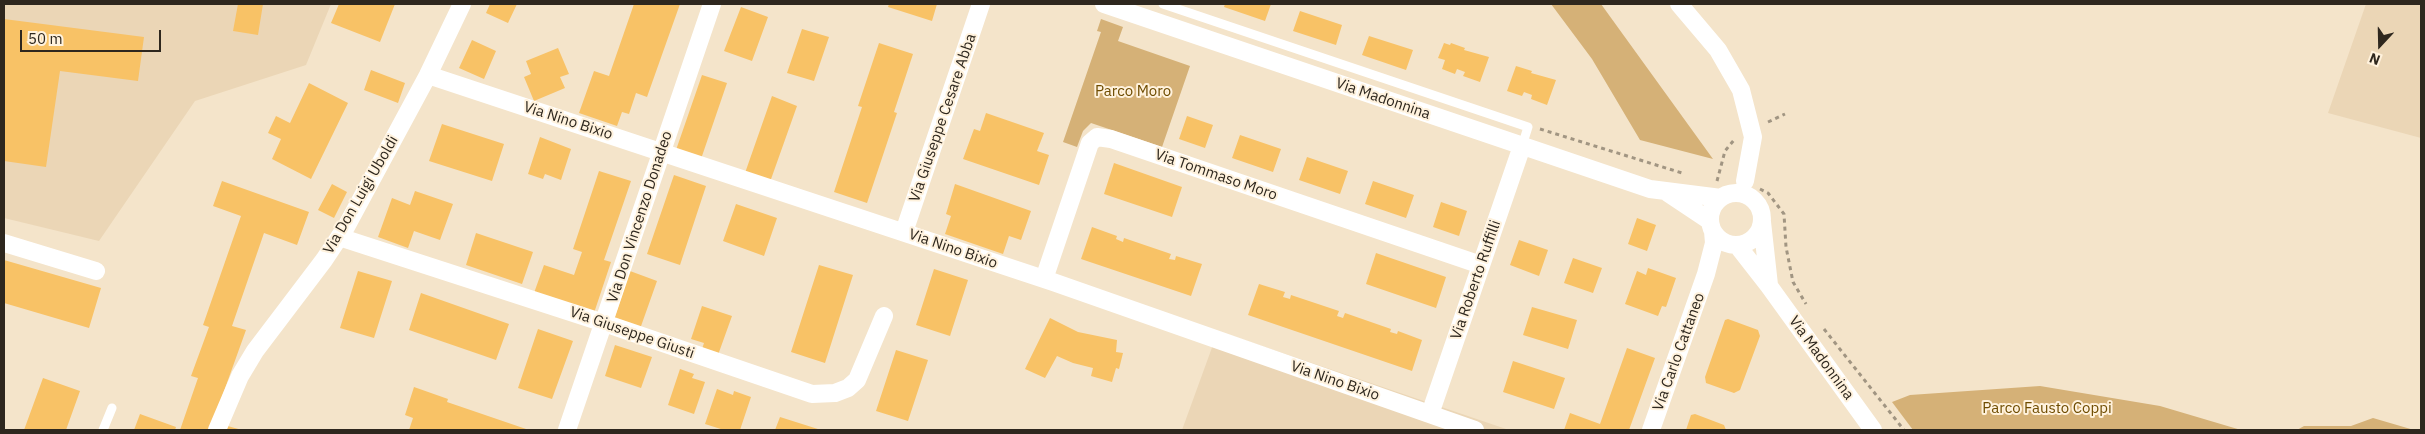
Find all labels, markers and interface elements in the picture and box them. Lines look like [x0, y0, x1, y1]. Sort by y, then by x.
scale bar [22, 20, 164, 52]
north arrow [2355, 20, 2405, 70]
text: 50 m [28, 29, 63, 48]
street label: Via Giuseppe Cesare Abba [906, 31, 980, 205]
text: N [2367, 49, 2383, 69]
street label: Via Madonnina [1333, 74, 1433, 124]
park label: Parco Moro [1095, 83, 1171, 101]
street label: Via Nino Bixio [521, 98, 615, 144]
street label: Via Don Vincenzo Donadeo [604, 129, 676, 305]
street label: Via Don Luigi Uboldi [320, 133, 402, 257]
street label: Via Tommaso Moro [1152, 146, 1280, 204]
street label: Via Roberto Ruffilli [1447, 218, 1505, 342]
street label: Via Nino Bixio [906, 225, 1000, 273]
street label: Via Carlo Cattaneo [1649, 291, 1709, 413]
street label: Via Giuseppe Giusti [567, 303, 697, 363]
street label: Via Madonnina [1785, 313, 1857, 403]
street label: Via Nino Bixio [1288, 357, 1382, 405]
park label: Parco Fausto Coppi [1982, 400, 2112, 418]

